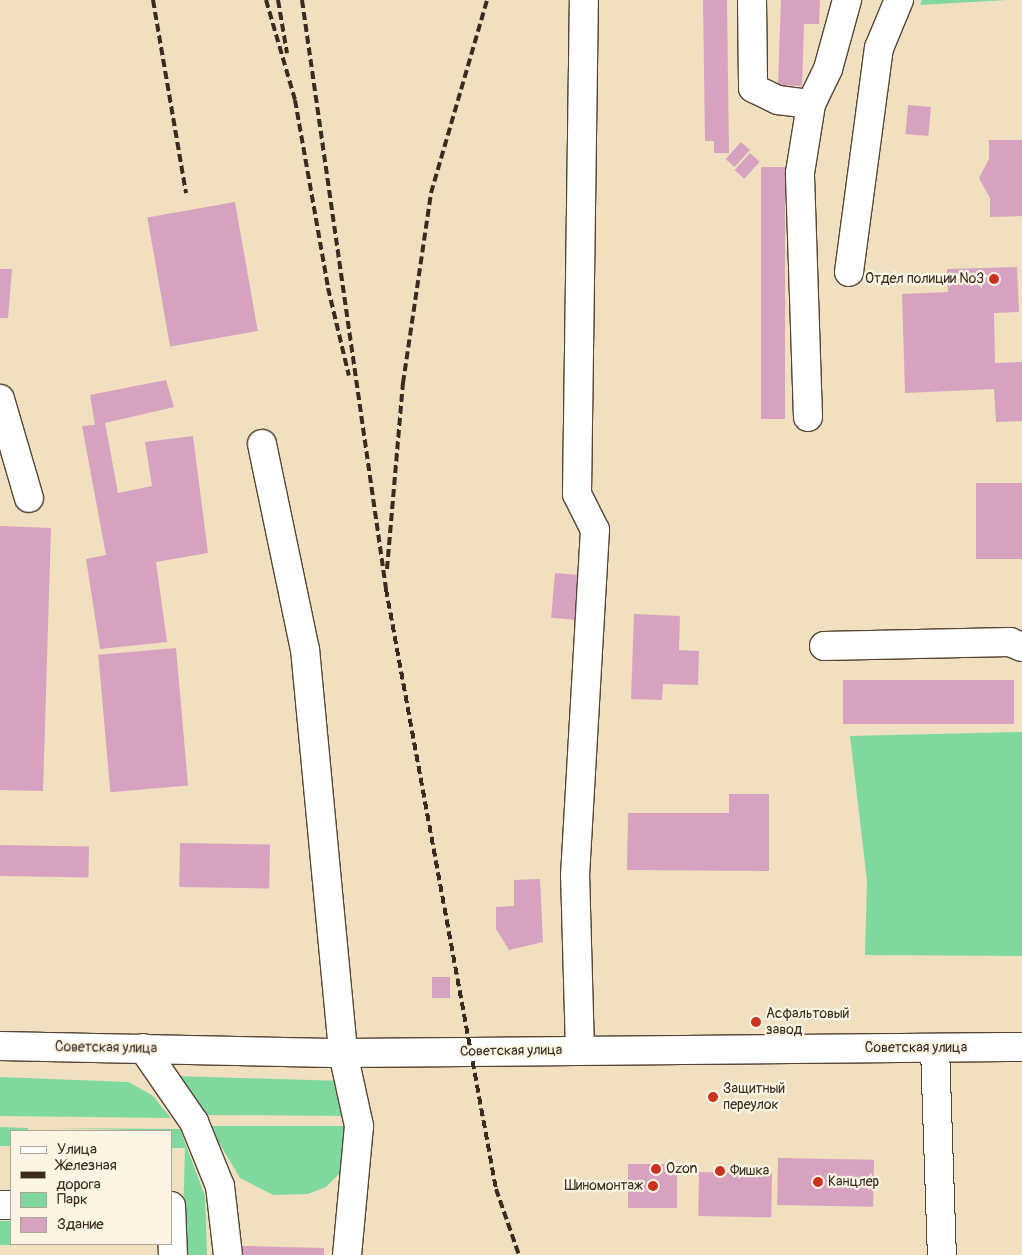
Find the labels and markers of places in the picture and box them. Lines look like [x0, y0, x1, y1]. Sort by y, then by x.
place label: Отдел полиции №3 [865, 271, 984, 287]
marker: Отдел полиции №3 [988, 273, 1000, 285]
place label: Асфальтовый завод [766, 1006, 850, 1038]
marker: Асфальтовый завод [750, 1016, 762, 1028]
place label: Защитный переулок [723, 1081, 785, 1114]
marker: Защитный переулок [707, 1091, 719, 1103]
place label: Ozon [666, 1161, 697, 1177]
marker: Ozon [650, 1163, 662, 1175]
place label: Фишка [730, 1163, 769, 1179]
marker: Фишка [714, 1165, 726, 1177]
place label: Канцлер [828, 1174, 879, 1190]
marker: Канцлер [812, 1176, 824, 1188]
place label: Шиномонтаж [565, 1178, 643, 1194]
marker: Шиномонтаж [647, 1180, 659, 1192]

